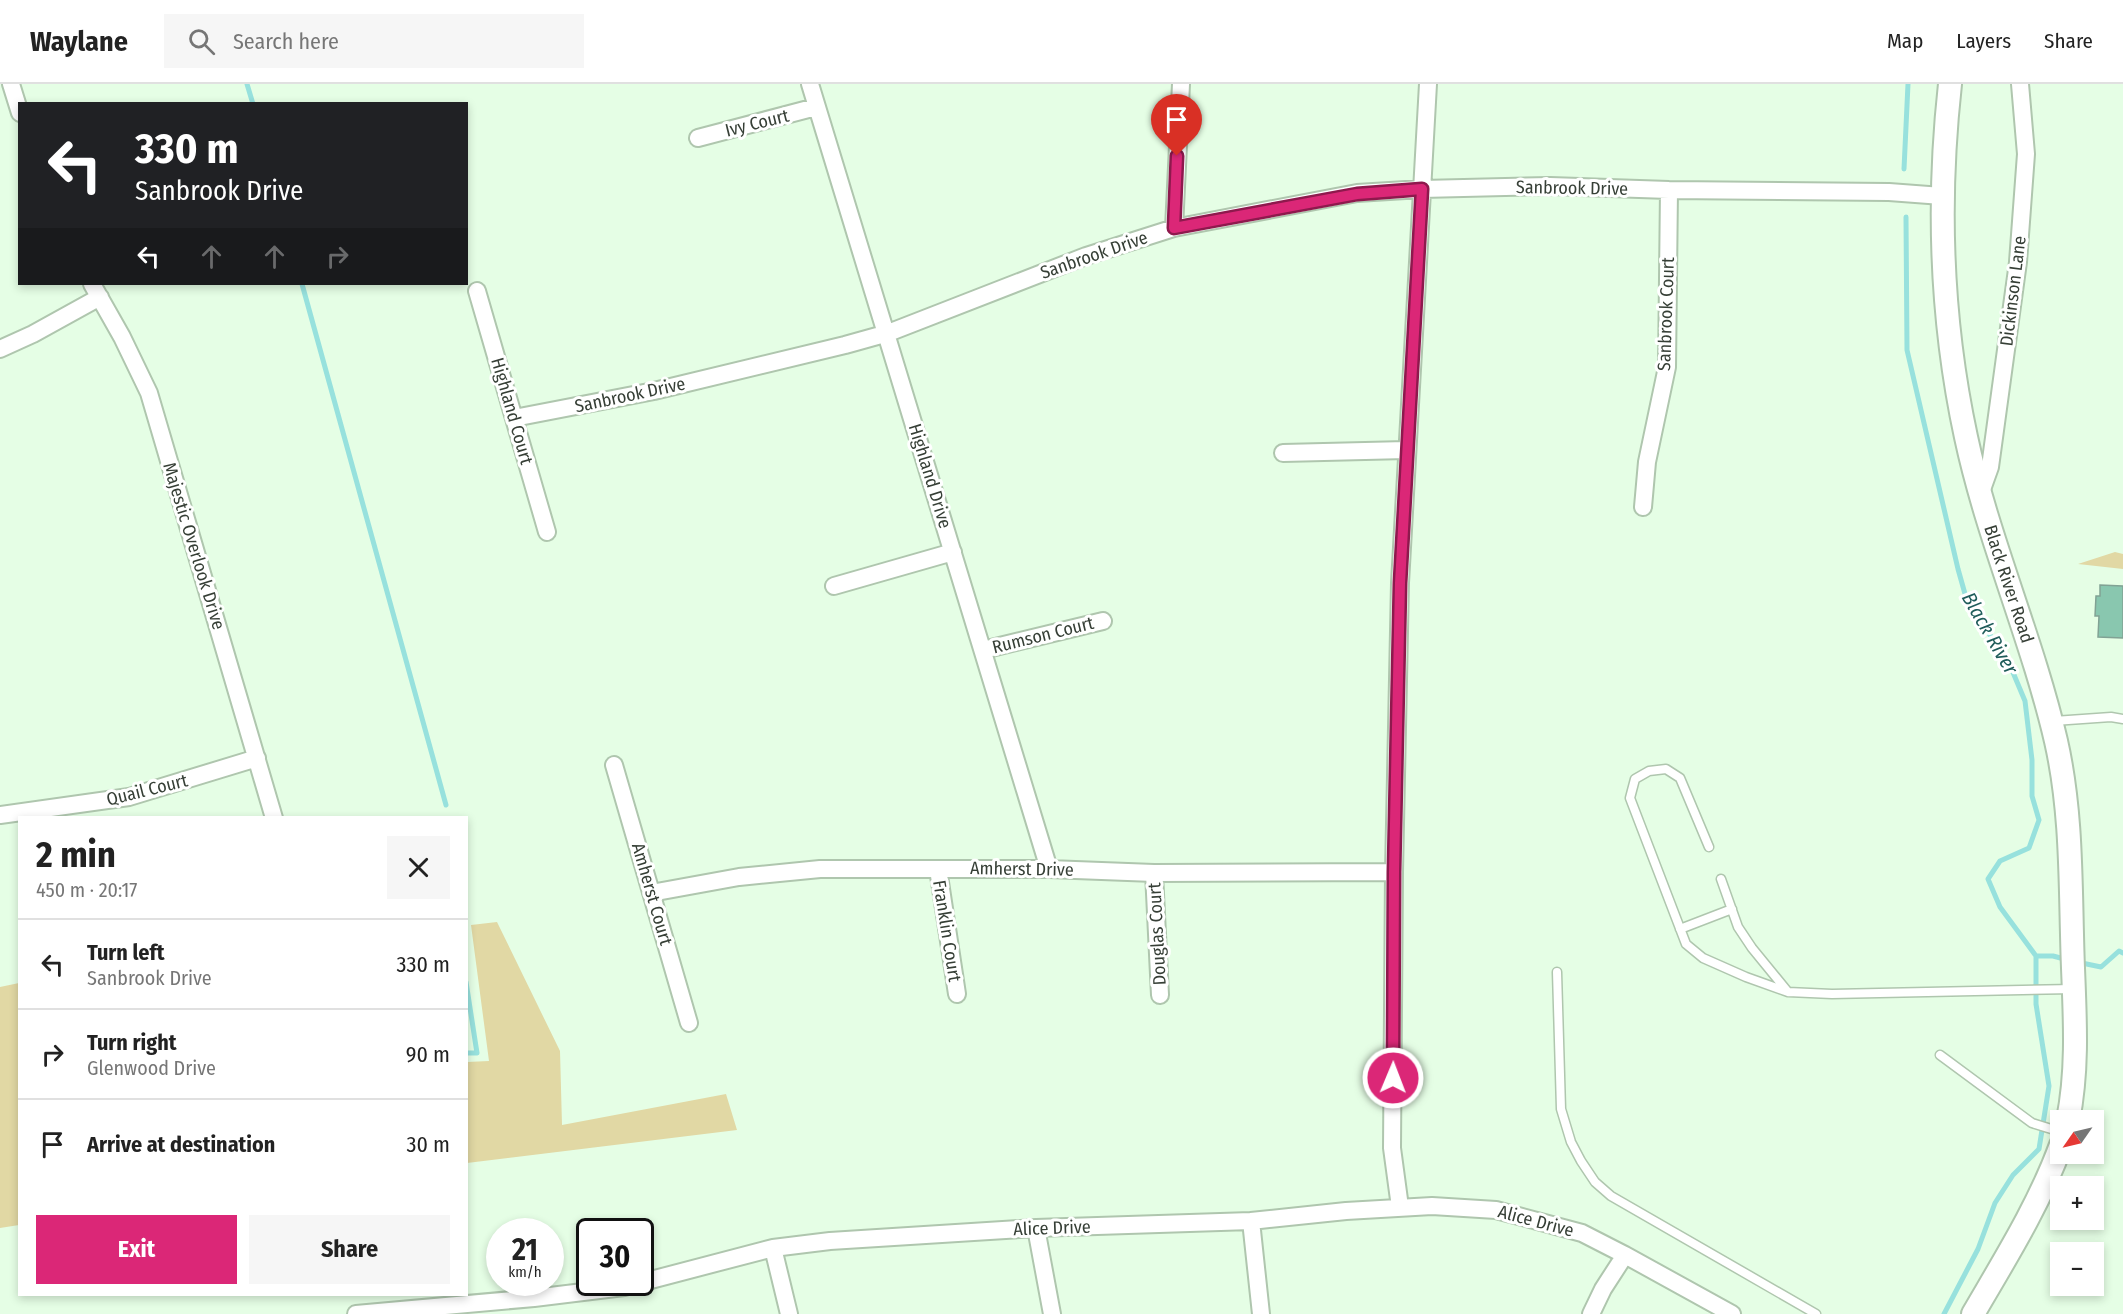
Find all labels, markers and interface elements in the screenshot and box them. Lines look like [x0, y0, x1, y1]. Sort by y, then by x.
search box [164, 14, 584, 68]
text: Waylane [30, 25, 128, 58]
icon: search [185, 25, 218, 58]
text: Search here [233, 28, 339, 55]
text: Map [1887, 28, 1923, 54]
text: Layers [1956, 28, 2011, 54]
text: Share [2044, 28, 2093, 54]
pin [1151, 94, 1202, 156]
icon: arrive [1160, 103, 1193, 136]
street label: Ivy Court [723, 104, 791, 142]
text: 330 m [135, 124, 238, 174]
icon: left [36, 126, 114, 204]
text: Sanbrook Drive [135, 175, 303, 207]
street label: Sanbrook Drive [1516, 176, 1628, 200]
street label: Sanbrook Drive [1037, 226, 1151, 284]
street label: Dickinson Lane [1995, 234, 2031, 347]
icon: left [132, 240, 165, 273]
icon: ahead [195, 240, 228, 273]
icon: ahead [258, 240, 291, 273]
icon: right [321, 240, 354, 273]
street label: Sanbrook Court [1653, 257, 1679, 371]
street label: Highland Court [486, 355, 538, 467]
street label: Sanbrook Drive [573, 373, 687, 417]
street label: Highland Drive [904, 421, 956, 531]
street label: Majestic Overlook Drive [158, 460, 230, 632]
street label: Black River Road [1979, 523, 2037, 647]
water label: Black River [1957, 588, 2023, 678]
street label: Rumson Court [990, 612, 1096, 658]
street label: Quail Court [104, 769, 190, 811]
text: 2 min [36, 833, 116, 877]
button: close [387, 836, 450, 899]
street label: Amherst Court [627, 840, 677, 948]
street label: Amherst Drive [970, 857, 1074, 881]
text: 450 m · 20:17 [36, 878, 137, 902]
street label: Franklin Court [928, 879, 966, 983]
street label: Douglas Court [1143, 882, 1171, 986]
text: Turn left [87, 939, 165, 966]
icon: left [36, 948, 69, 981]
text: 330 m [397, 951, 450, 978]
text: Sanbrook Drive [87, 966, 212, 990]
text: Turn right [87, 1029, 176, 1056]
icon: right [36, 1038, 69, 1071]
text: 90 m [406, 1041, 450, 1068]
position arrow [1361, 1046, 1425, 1110]
text: Glenwood Drive [87, 1056, 216, 1080]
north arrow [2050, 1110, 2104, 1164]
map controls [2050, 1110, 2104, 1296]
icon: arrive [36, 1128, 69, 1161]
text: Arrive at destination [87, 1131, 275, 1158]
text: 30 m [407, 1131, 450, 1158]
button: + [2050, 1176, 2104, 1230]
street label: Alice Drive [1496, 1200, 1576, 1242]
button: Exit [36, 1215, 237, 1284]
button: Share [249, 1215, 450, 1284]
street label: Alice Drive [1013, 1216, 1091, 1240]
speed limit sign: 30 [576, 1218, 654, 1296]
text: 21 [512, 1232, 538, 1268]
button: − [2050, 1242, 2104, 1296]
text: km/h [508, 1263, 542, 1281]

